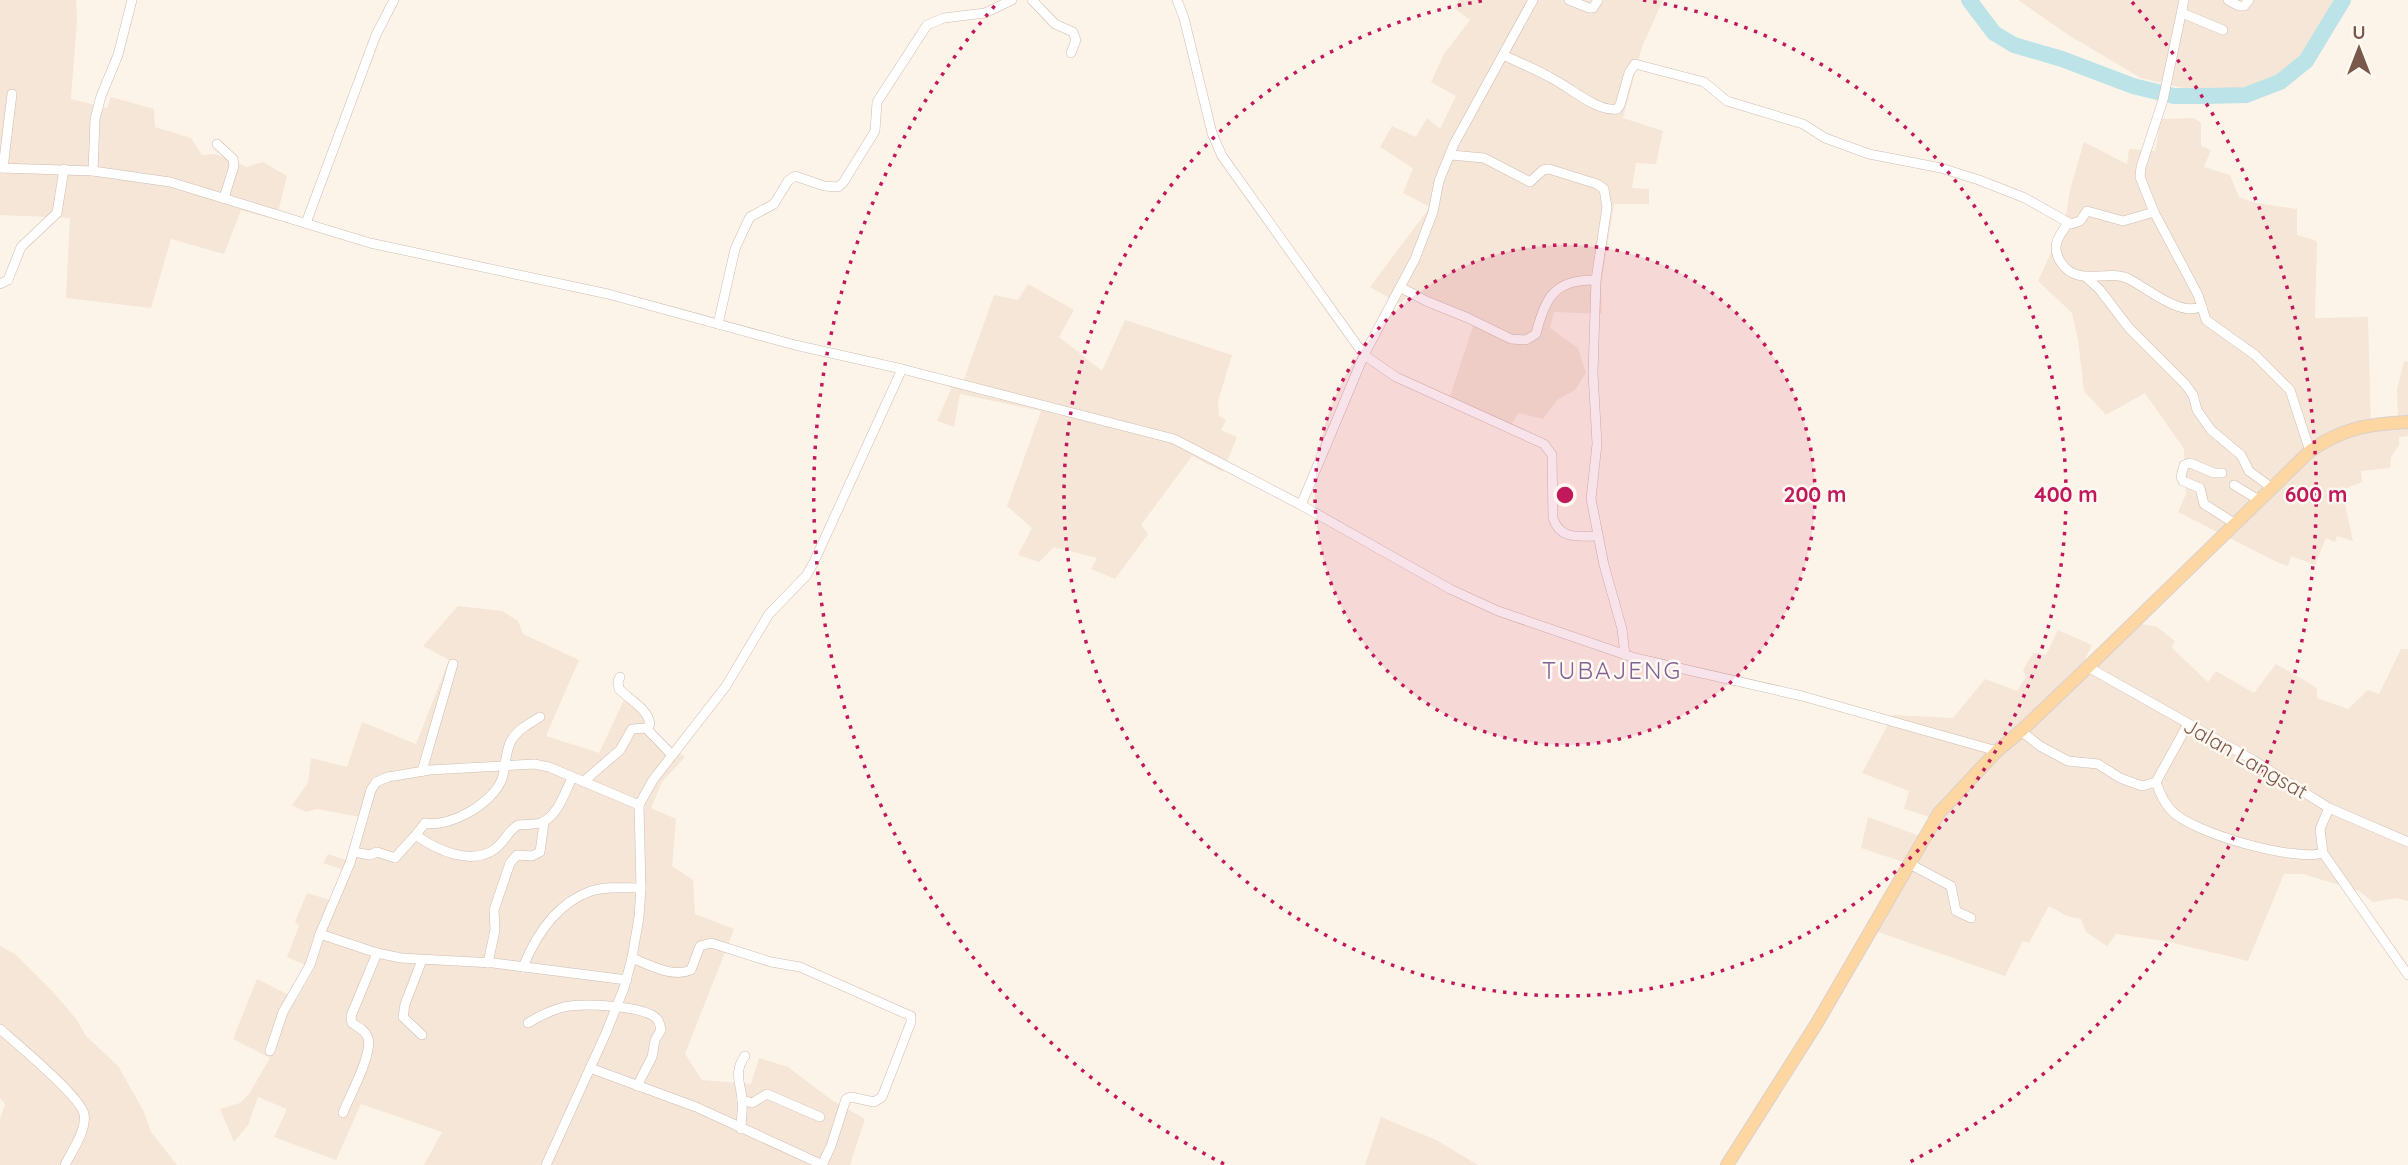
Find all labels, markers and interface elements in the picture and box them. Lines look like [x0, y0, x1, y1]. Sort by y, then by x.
north arrow [2324, 14, 2394, 84]
text: U [2352, 20, 2366, 44]
text: 200 m [1784, 481, 1846, 507]
text: 400 m [2034, 481, 2098, 507]
text: 600 m [2285, 481, 2347, 507]
centre of rings [1553, 483, 1577, 507]
district label: TUBAJENG [1542, 655, 1682, 685]
street label: Jalan Langsat [2179, 712, 2313, 804]

